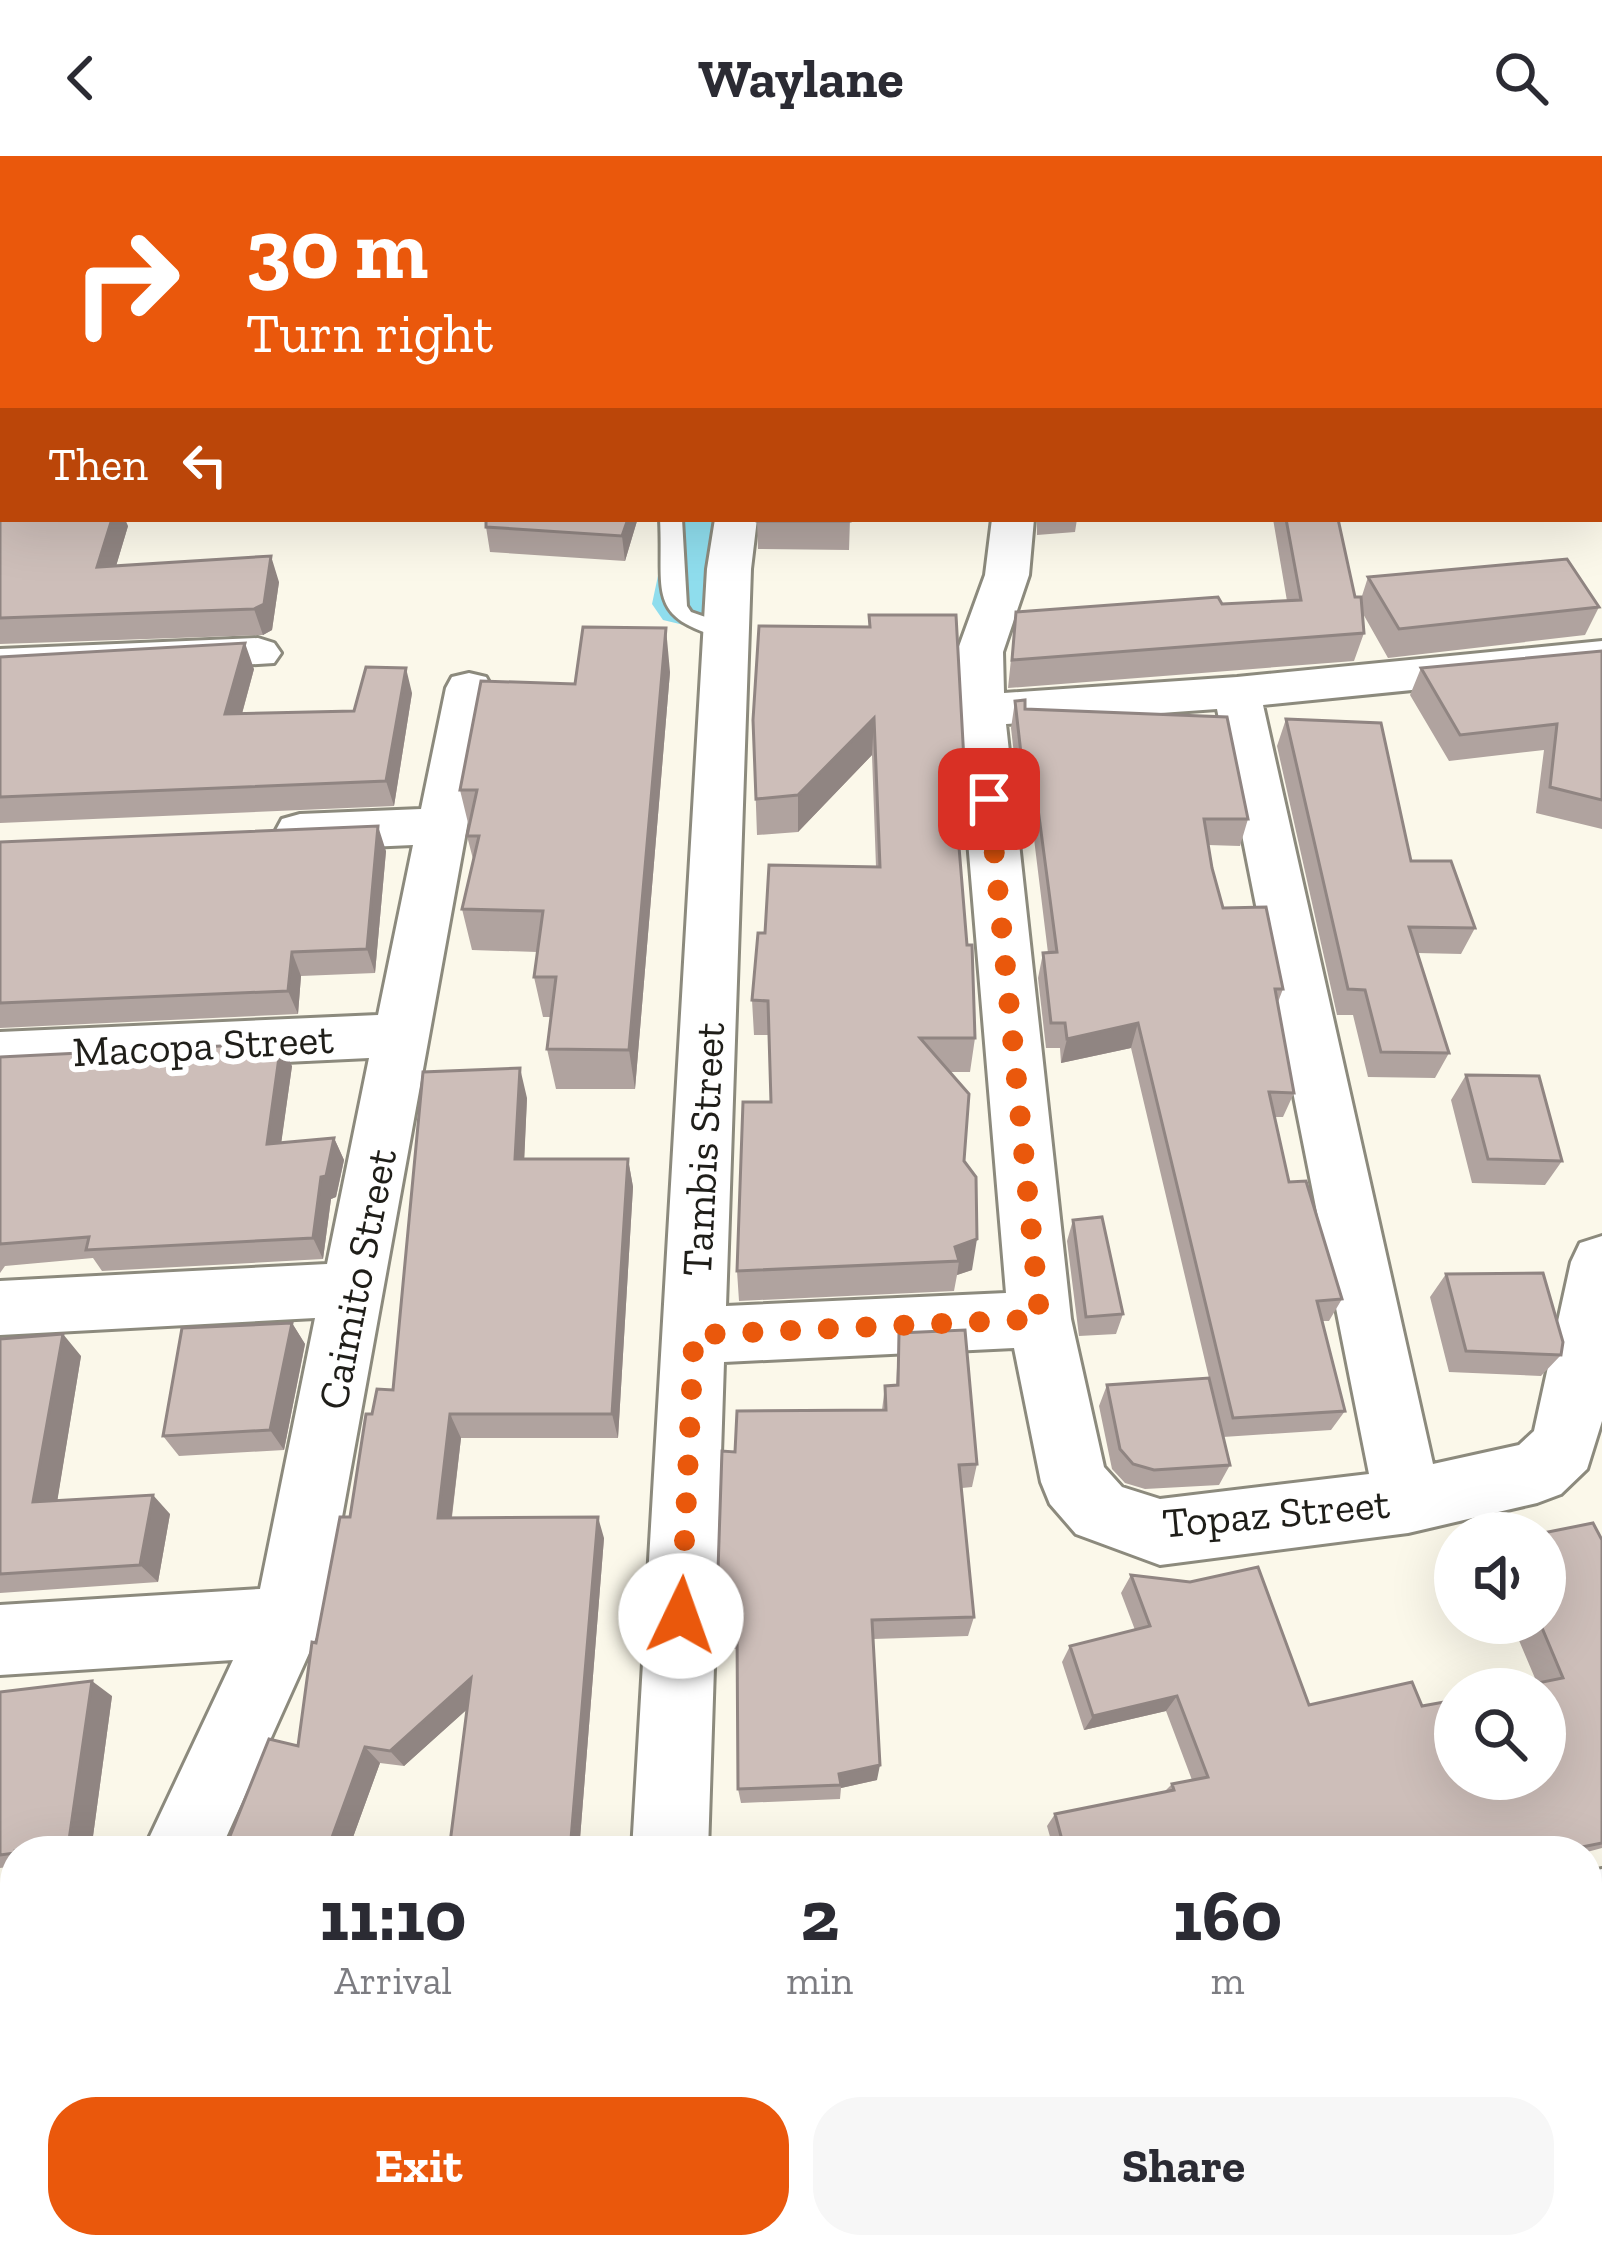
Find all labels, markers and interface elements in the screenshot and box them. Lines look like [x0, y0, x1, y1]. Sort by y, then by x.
icon: back [48, 45, 114, 111]
icon: search [1488, 45, 1554, 111]
text: Waylane [698, 46, 904, 111]
text: 30 m [246, 199, 428, 300]
icon: right [48, 204, 204, 360]
text: Turn right [246, 301, 493, 366]
icon: left [172, 432, 238, 498]
text: Then [48, 438, 148, 492]
pin [938, 748, 1040, 850]
icon: arrive [956, 766, 1022, 832]
street label: Macopa Street [71, 1013, 335, 1077]
street label: Tambis Street [671, 1020, 735, 1277]
street label: Caimito Street [307, 1144, 407, 1414]
street label: Topaz Street [1160, 1478, 1392, 1548]
map controls [1434, 1512, 1566, 1800]
button: sound [1434, 1512, 1566, 1644]
position arrow [618, 1553, 744, 1679]
button: search [1434, 1668, 1566, 1800]
text: 11:10 [320, 1872, 466, 1958]
text: 2 [800, 1872, 839, 1958]
text: 160 [1173, 1872, 1282, 1958]
text: Arrival [334, 1957, 452, 2004]
text: min [786, 1957, 853, 2004]
text: m [1211, 1957, 1244, 2004]
button: Exit [48, 2097, 789, 2235]
button: Share [813, 2097, 1554, 2235]

